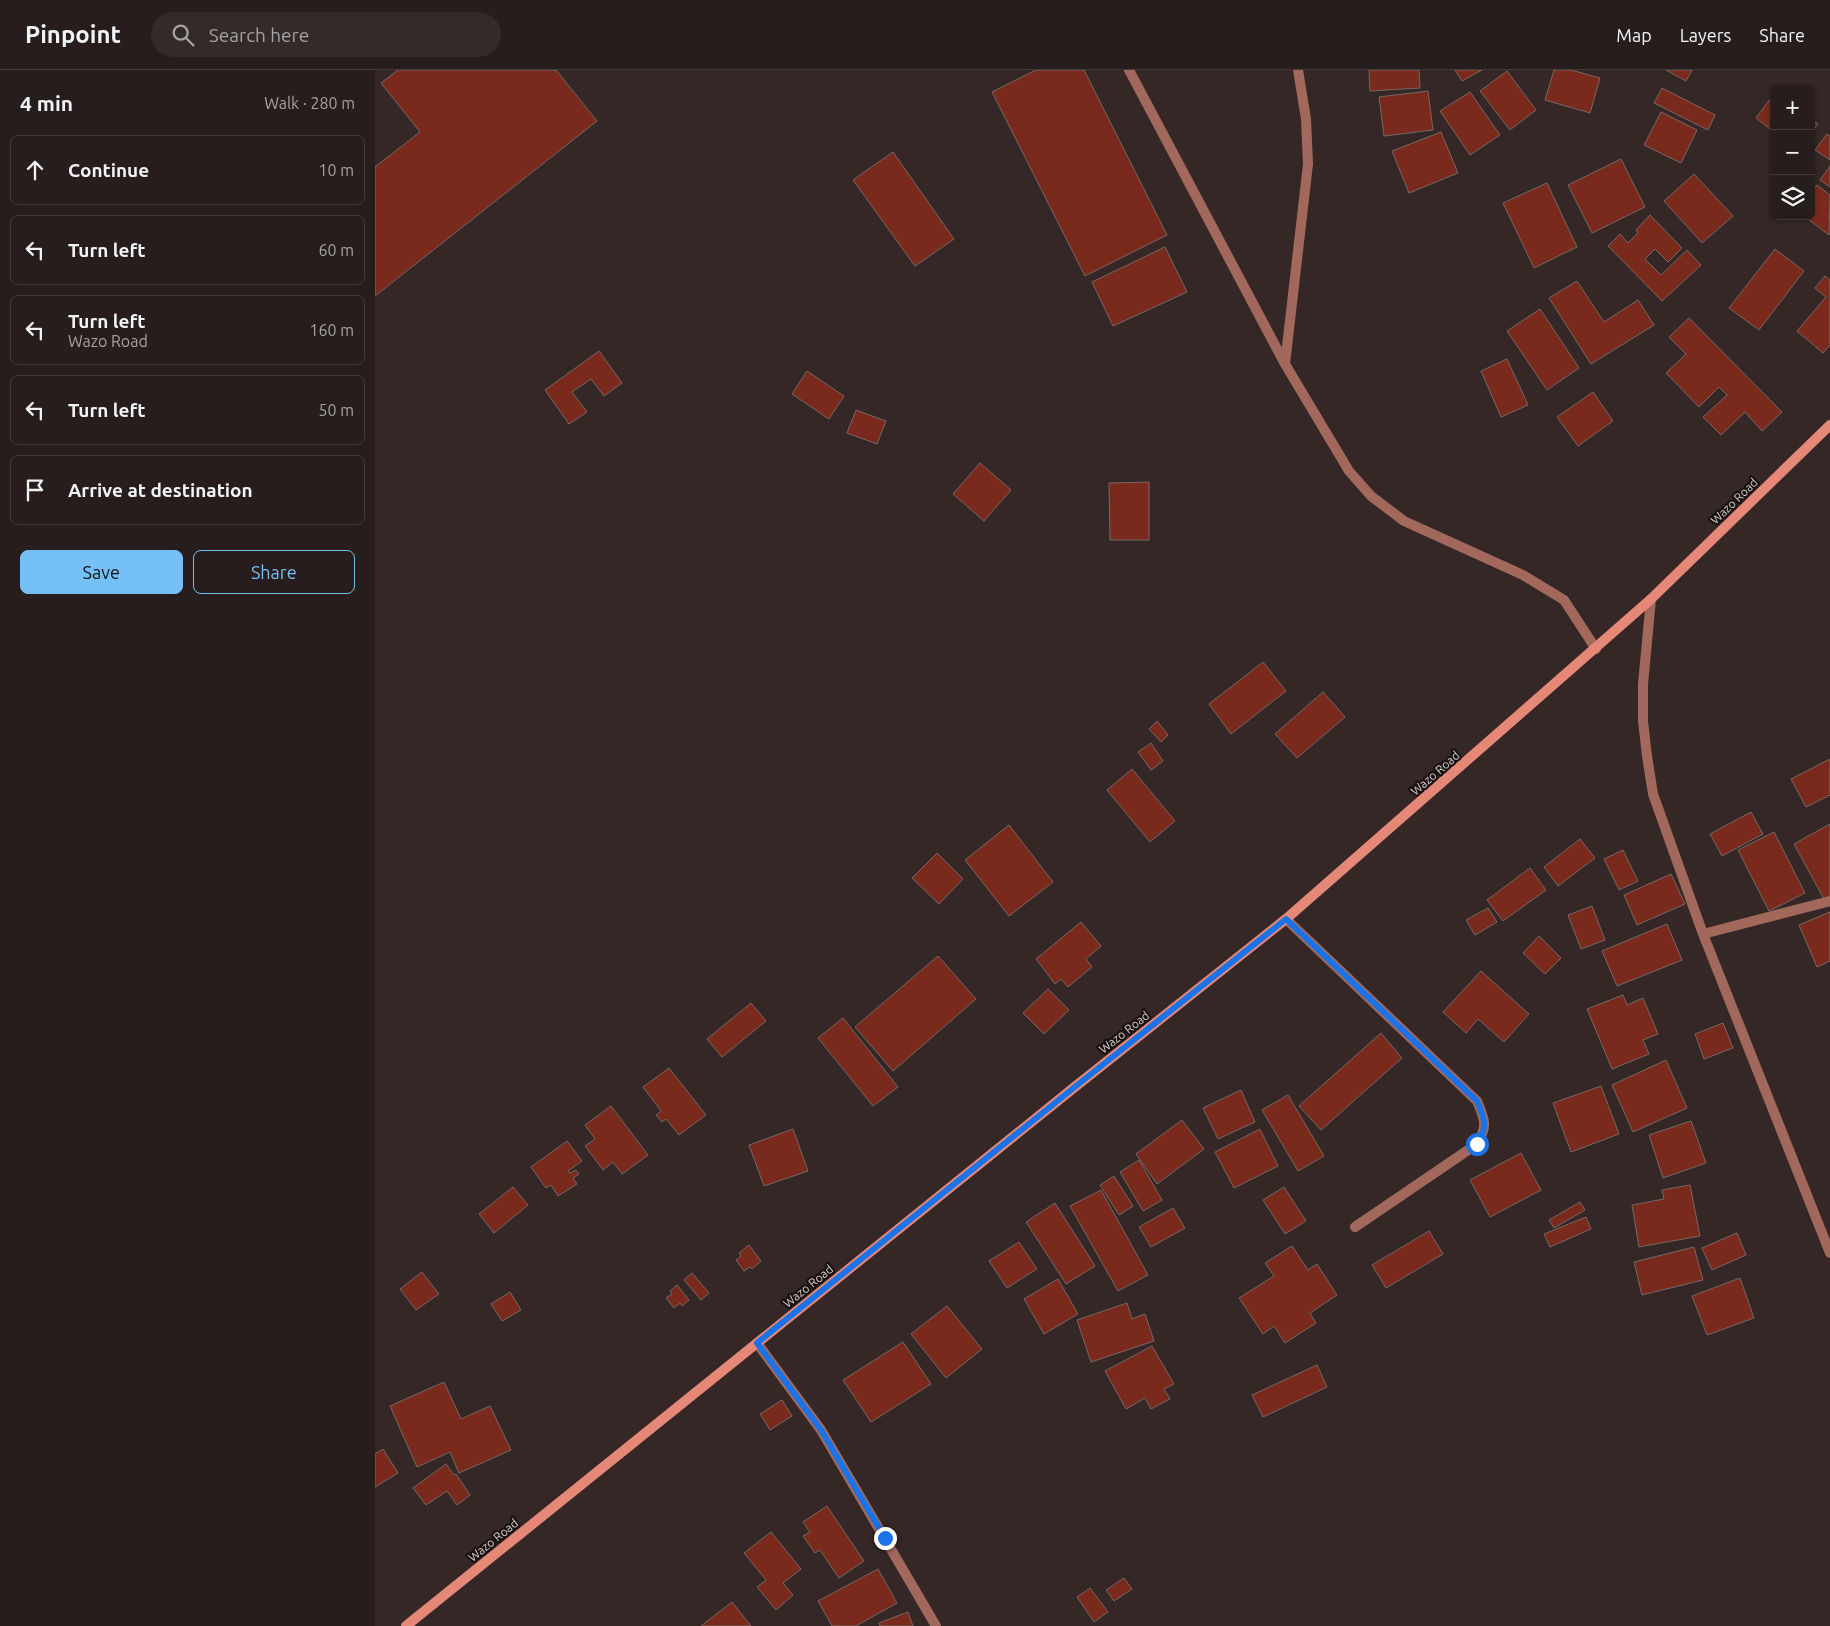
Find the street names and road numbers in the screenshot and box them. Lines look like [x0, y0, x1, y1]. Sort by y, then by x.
street label: Wazo Road [1708, 476, 1760, 526]
street label: Wazo Road [1408, 748, 1462, 798]
street label: Wazo Road [1096, 1008, 1152, 1056]
street label: Wazo Road [781, 1262, 835, 1310]
street label: Wazo Road [466, 1516, 520, 1564]

